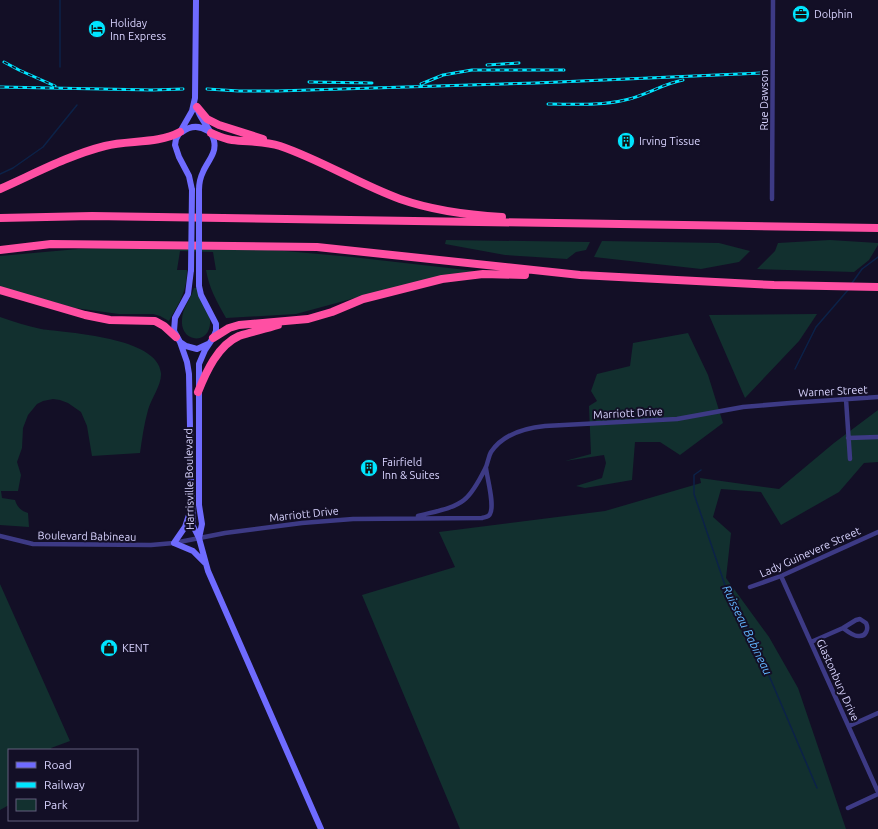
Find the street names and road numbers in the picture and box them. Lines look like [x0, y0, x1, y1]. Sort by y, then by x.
street label: Rue Dawson [758, 69, 770, 131]
street label: Warner Street [798, 383, 869, 399]
street label: Marriott Drive [593, 405, 663, 421]
street label: Harrisville Boulevard [182, 428, 196, 530]
street label: Marriott Drive [269, 504, 339, 524]
street label: Lady Guinevere Street [758, 524, 863, 580]
street label: Boulevard Babineau [37, 529, 137, 543]
street label: Glastonbury Drive [815, 637, 861, 723]

